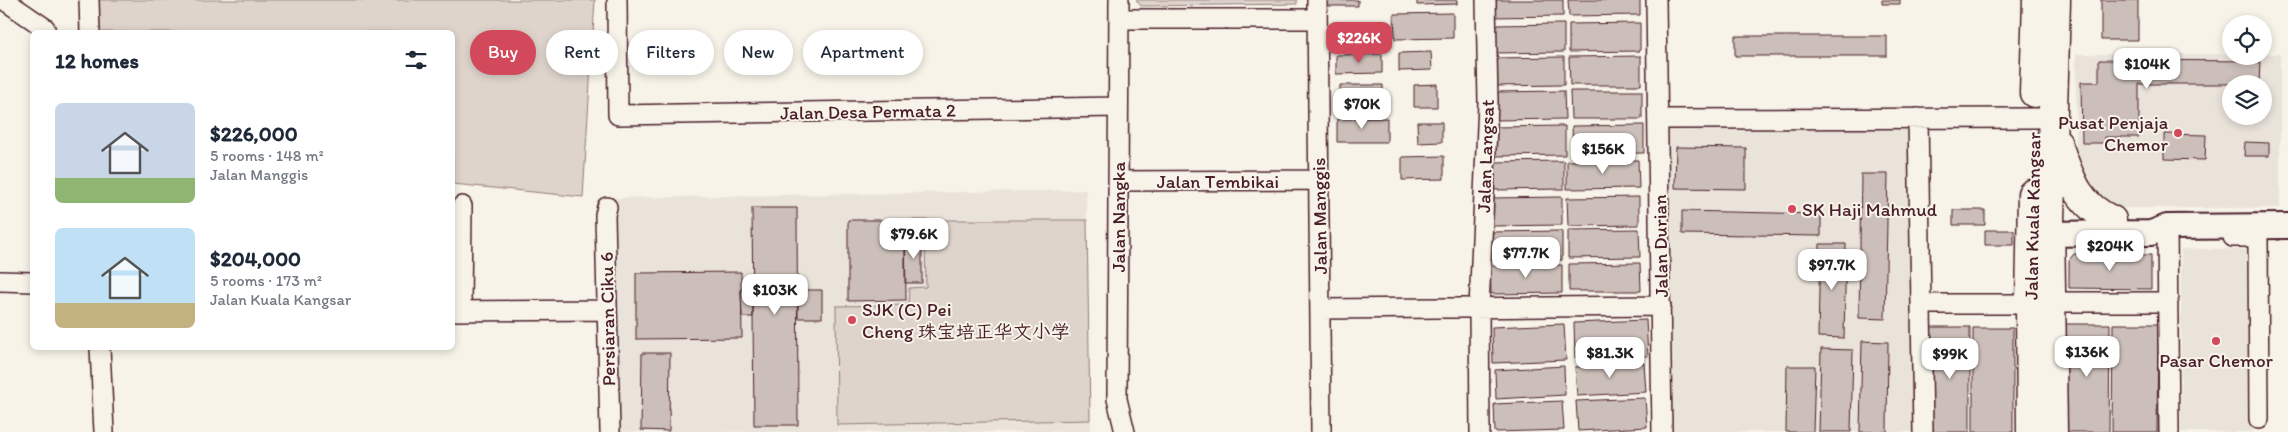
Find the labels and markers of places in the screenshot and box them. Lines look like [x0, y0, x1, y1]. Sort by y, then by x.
pin: $226K [1324, 22, 1394, 64]
pin: $104K [2112, 48, 2182, 90]
pin: $70K [1332, 88, 1392, 130]
place label: Pusat Penjaja Chemor [2058, 111, 2168, 156]
marker: Pusat Penjaja Chemor [2172, 127, 2184, 139]
pin: $156K [1568, 132, 1638, 175]
place label: SK Haji Mahmud [1802, 198, 1938, 221]
marker: SK Haji Mahmud [1786, 203, 1798, 215]
pin: $79.6K [873, 218, 955, 260]
pin: $204K [2075, 230, 2145, 272]
pin: $77.7K [1485, 236, 1567, 279]
pin: $97.7K [1791, 248, 1873, 291]
pin: $103K [740, 274, 810, 316]
place label: SJK (C) Pei Cheng 珠宝培正华文小学 [862, 298, 1070, 343]
marker: SJK (C) Pei Cheng 珠宝培正华文小学 [846, 314, 858, 326]
marker: Pasar Chemor [2210, 335, 2222, 347]
pin: $81.3K [1569, 336, 1651, 379]
pin: $136K [2052, 336, 2122, 378]
pin: $99K [1920, 338, 1980, 380]
place label: Pasar Chemor [2159, 349, 2274, 372]

